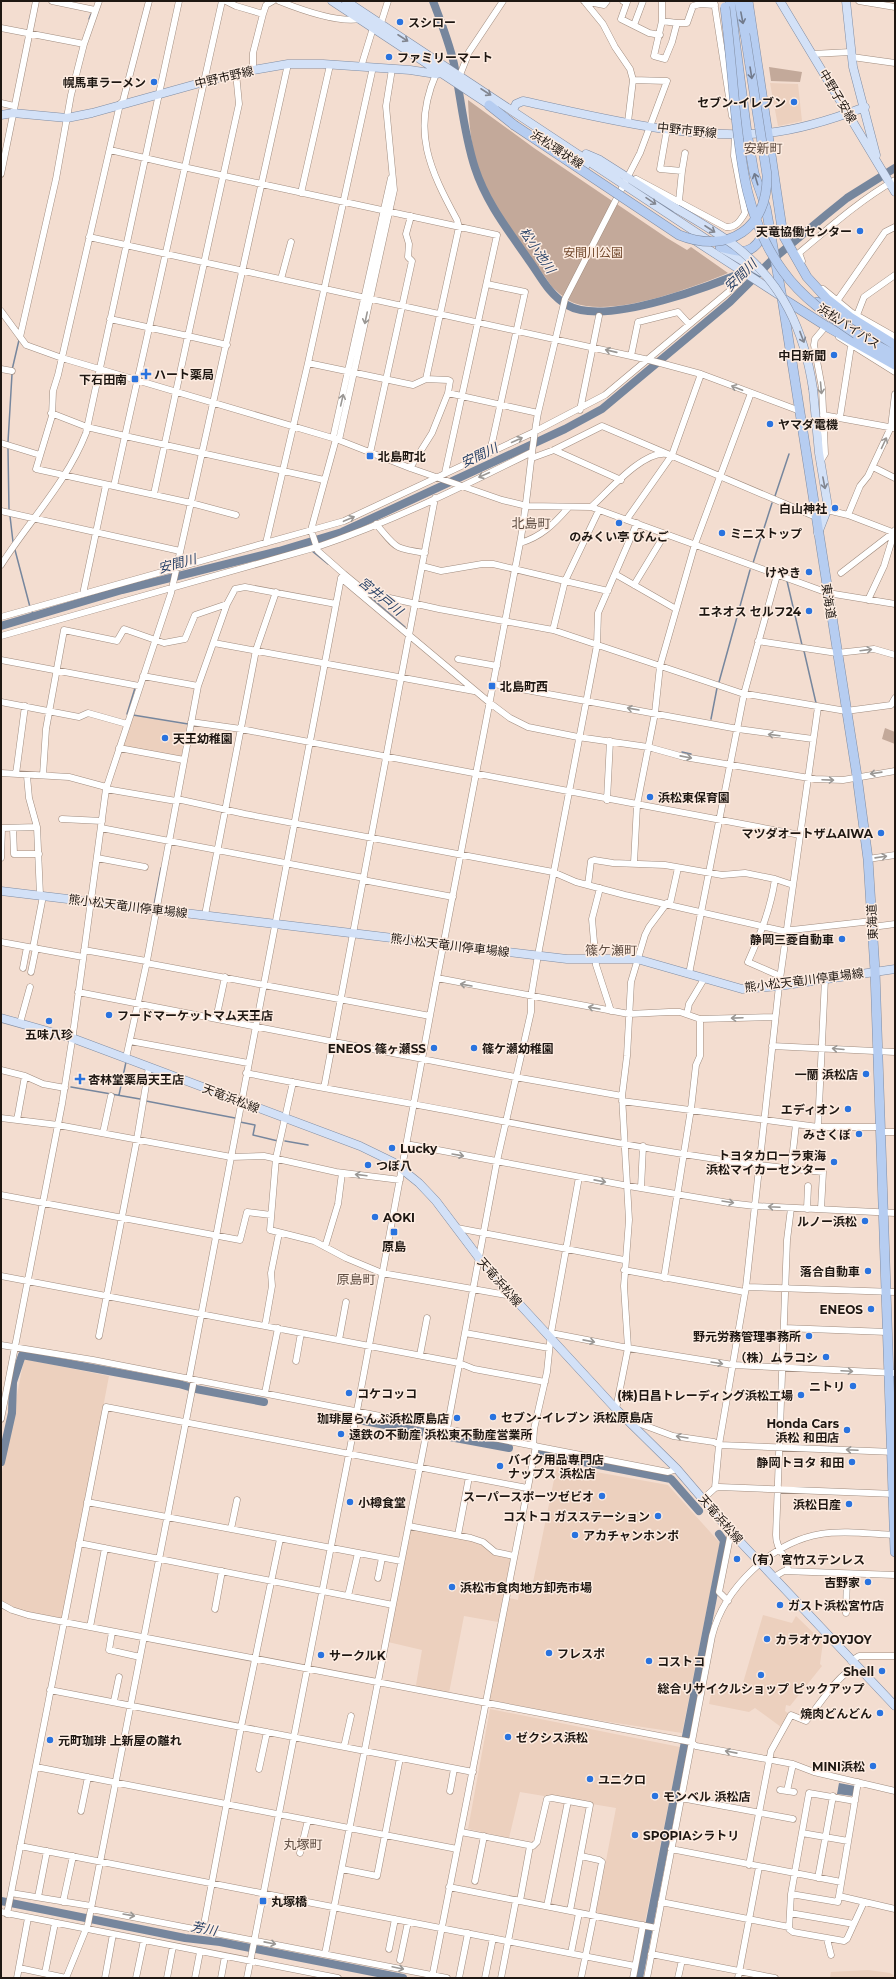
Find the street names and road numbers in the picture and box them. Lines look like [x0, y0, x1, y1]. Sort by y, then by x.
street label: 中野市野線 [193, 63, 255, 91]
street label: 中野子安線 [816, 66, 860, 126]
street label: 中野市野線 [656, 119, 718, 141]
street label: 浜松環状線 [528, 126, 586, 172]
street label: 浜松バイパス [815, 300, 883, 352]
street label: 東海道 [819, 582, 839, 620]
street label: 熊小松天竜川停車場線 [68, 891, 188, 921]
street label: 東海道 [864, 904, 880, 940]
street label: 熊小松天竜川停車場線 [390, 930, 510, 960]
street label: 熊小松天竜川停車場線 [744, 965, 864, 995]
street label: 天竜浜松線 [200, 1080, 262, 1116]
street label: 天竜浜松線 [475, 1254, 525, 1310]
street label: 天竜浜松線 [696, 1491, 746, 1547]

